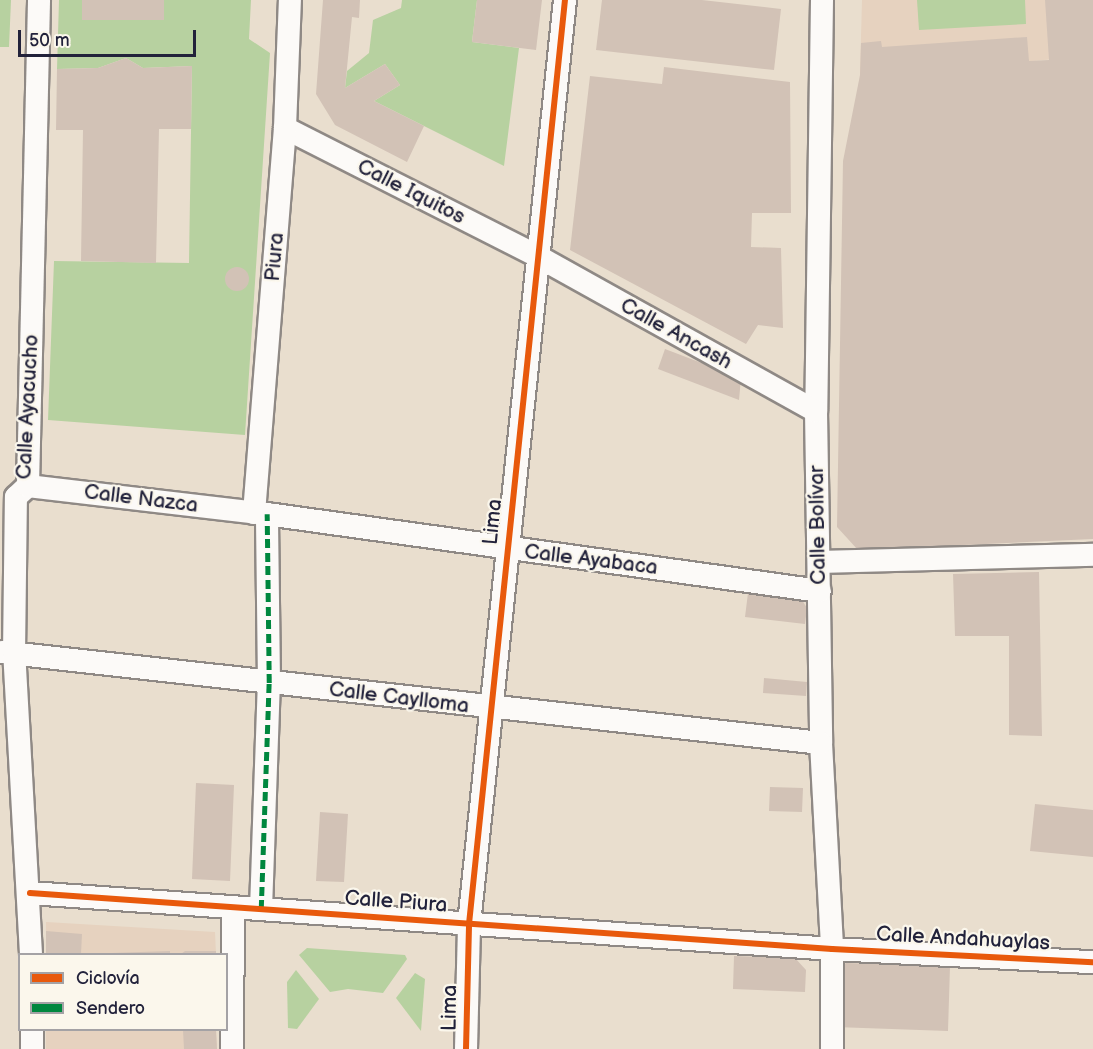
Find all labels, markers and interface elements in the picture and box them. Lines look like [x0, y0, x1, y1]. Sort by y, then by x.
scale bar [21, 18, 200, 56]
text: 50 m [29, 30, 70, 51]
street label: Calle Iquitos [353, 154, 469, 230]
street label: Piura [260, 232, 290, 282]
street label: Calle Ancash [616, 293, 736, 375]
street label: Calle Ayacucho [12, 334, 44, 480]
street label: Calle Bolívar [804, 465, 832, 585]
street label: Calle Nazca [83, 480, 199, 518]
street label: Lima [478, 498, 508, 546]
street label: Calle Ayabaca [523, 539, 659, 581]
street label: Calle Caylloma [328, 677, 470, 719]
street label: Calle Piura [344, 886, 448, 918]
street label: Calle Andahuaylas [875, 922, 1051, 956]
legend [18, 953, 228, 1031]
text: Ciclovía [76, 968, 140, 989]
street label: Lima [437, 985, 463, 1031]
text: Sendero [76, 998, 145, 1019]

